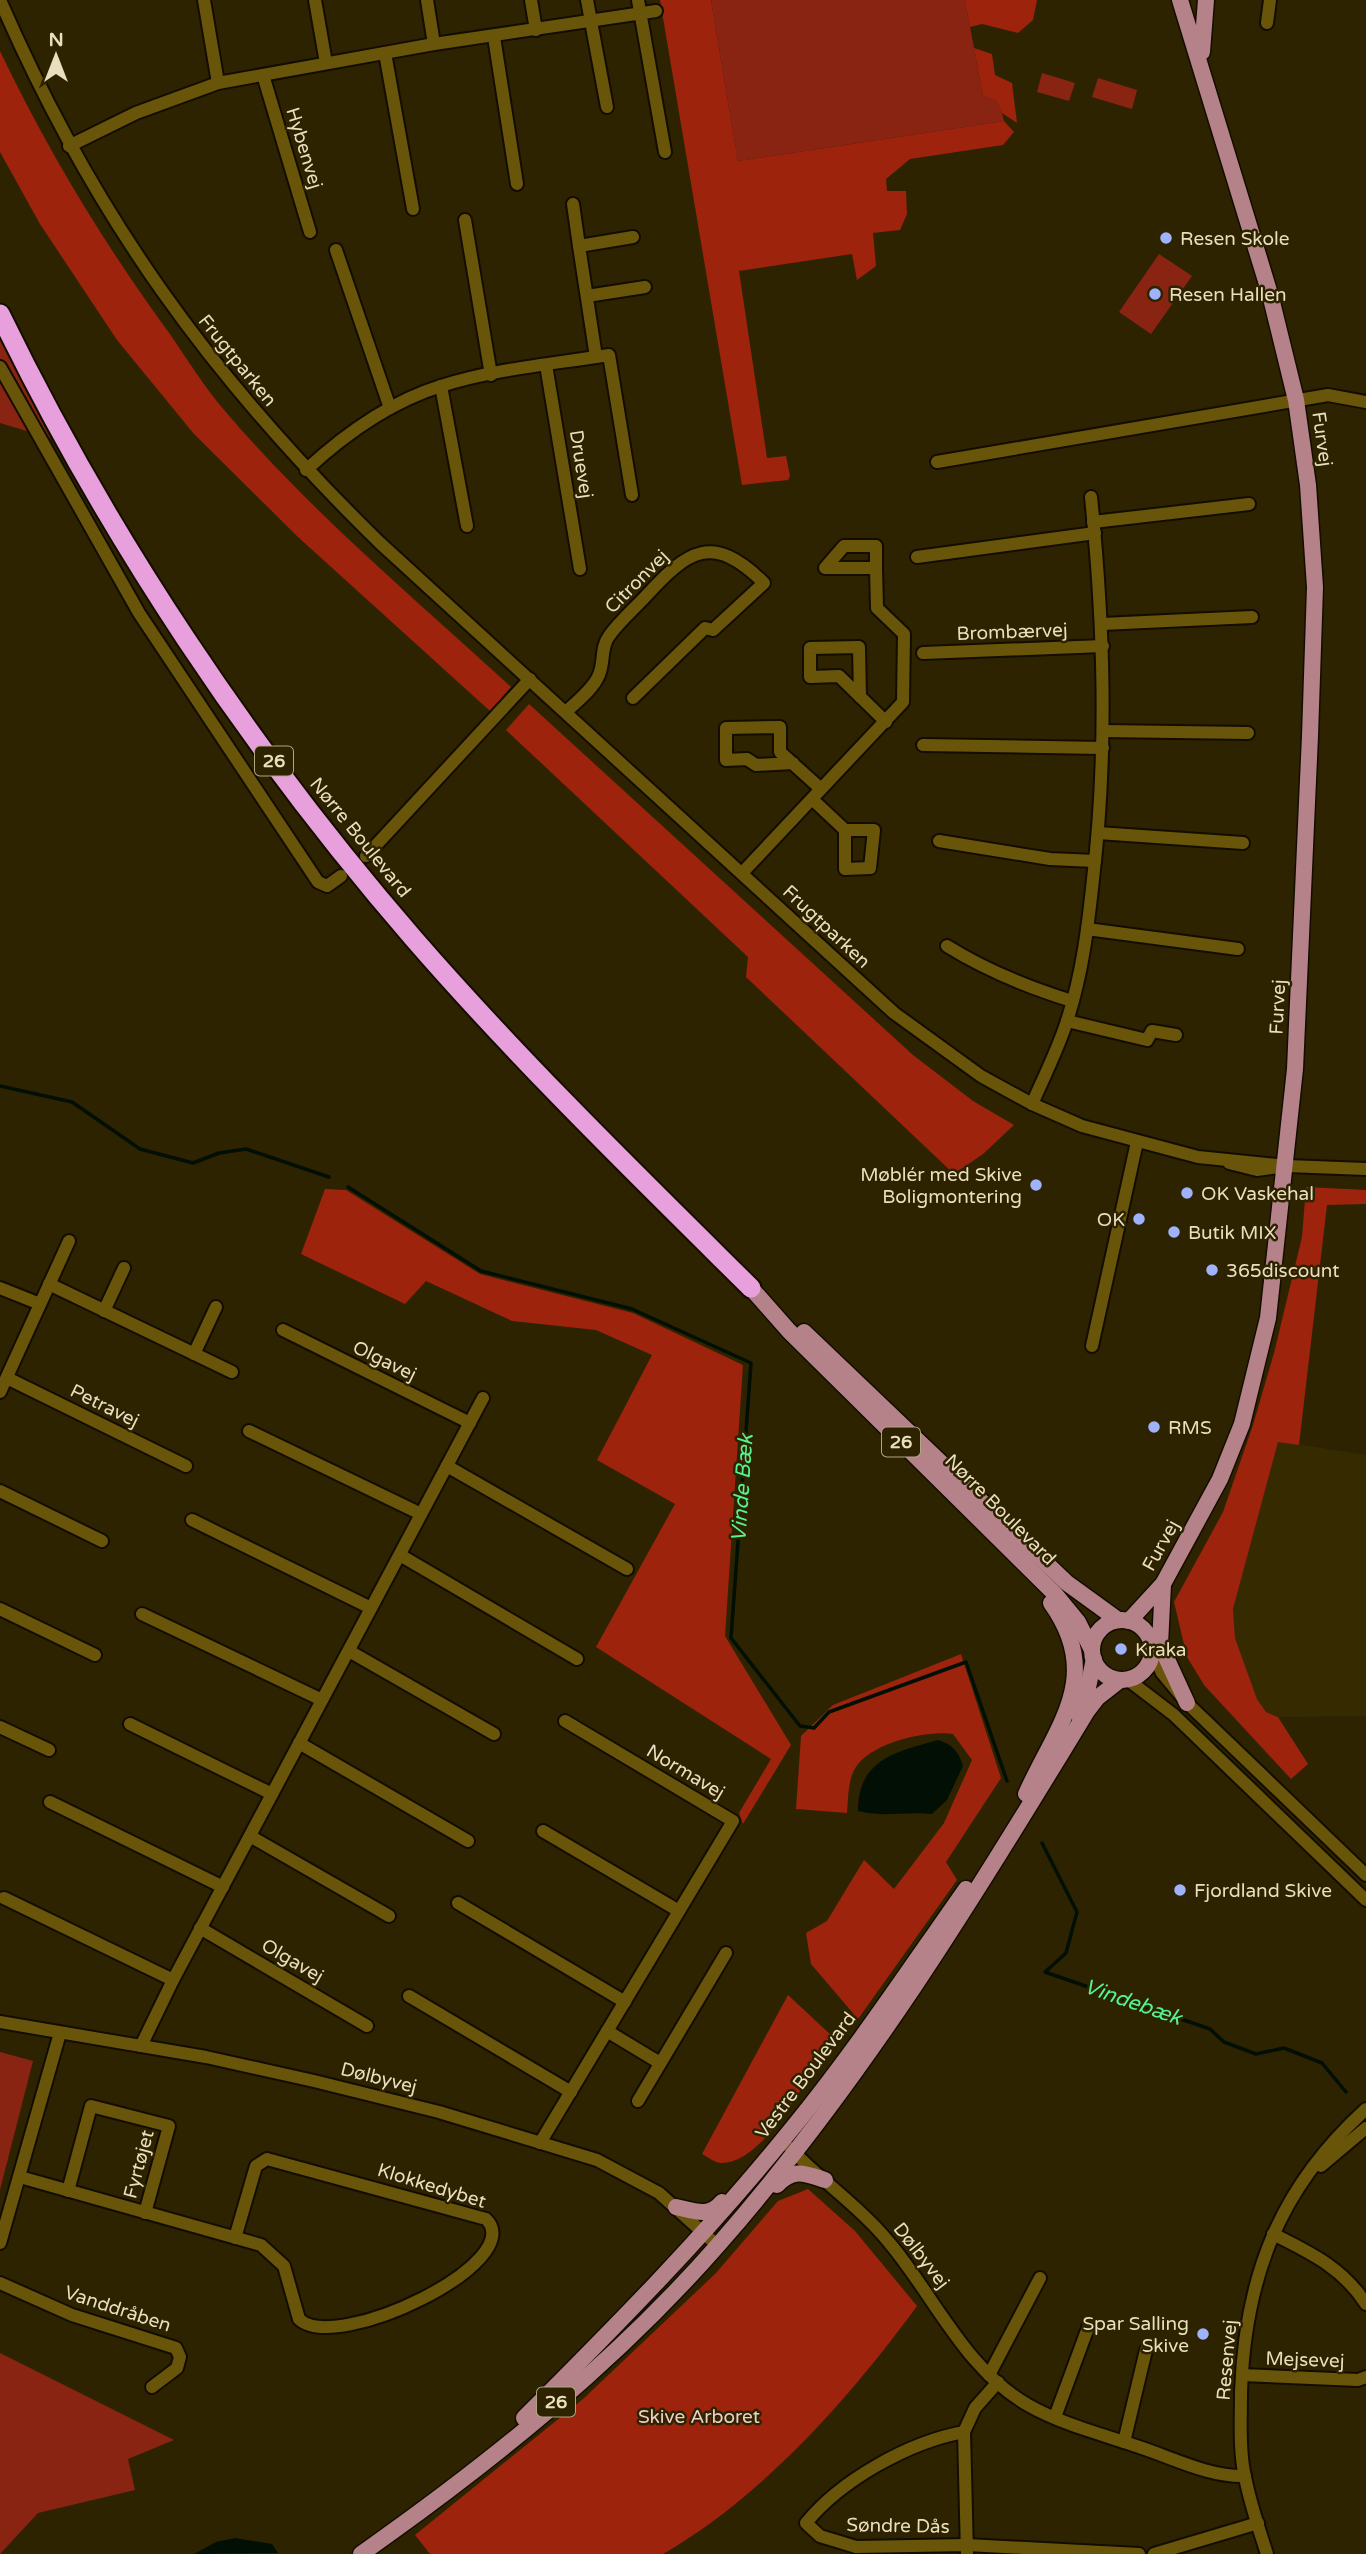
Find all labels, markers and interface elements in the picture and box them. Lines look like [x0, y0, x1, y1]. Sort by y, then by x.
north arrow [21, 21, 91, 91]
text: N [48, 29, 64, 51]
street label: Hybenvej [281, 105, 327, 192]
place label: Resen Skole [1180, 228, 1289, 250]
marker: Resen Skole [1158, 230, 1174, 246]
place label: Resen Hallen [1169, 284, 1286, 306]
marker: Resen Hallen [1147, 286, 1163, 302]
street label: Frugtparken [194, 310, 281, 411]
street label: Furvej [1307, 410, 1337, 468]
street label: Druevej [565, 428, 597, 500]
street label: Citronvej [600, 545, 673, 618]
street label: Brombærvej [956, 619, 1068, 645]
road number: 26 [255, 746, 293, 776]
street label: Nørre Boulevard [305, 773, 415, 902]
street label: Frugtparken [778, 881, 875, 973]
street label: Furvej [1266, 979, 1290, 1035]
place label: Møblér med Skive Boligmontering [860, 1164, 1022, 1208]
marker: Møblér med Skive Boligmontering [1028, 1177, 1044, 1193]
place label: OK Vaskehal [1201, 1183, 1314, 1205]
marker: OK Vaskehal [1179, 1185, 1195, 1201]
place label: OK [1097, 1209, 1125, 1231]
marker: OK [1131, 1211, 1147, 1227]
place label: Butik MIX [1188, 1222, 1276, 1244]
marker: Butik MIX [1166, 1224, 1182, 1240]
place label: 365discount [1226, 1260, 1339, 1282]
marker: 365discount [1204, 1262, 1220, 1278]
street label: Olgavej [349, 1336, 420, 1386]
street label: Petravej [67, 1380, 143, 1432]
place label: RMS [1168, 1417, 1212, 1439]
marker: RMS [1146, 1419, 1162, 1435]
road number: 26 [882, 1428, 920, 1456]
water label: Vinde Bæk [726, 1432, 759, 1543]
street label: Nørre Boulevard [940, 1450, 1060, 1570]
street label: Furvej [1138, 1516, 1184, 1575]
place label: Kraka [1135, 1639, 1187, 1661]
marker: Kraka [1113, 1641, 1129, 1657]
street label: Normavej [642, 1740, 729, 1804]
place label: Fjordland Skive [1194, 1880, 1332, 1902]
marker: Fjordland Skive [1172, 1882, 1188, 1898]
street label: Olgavej [258, 1934, 327, 1987]
water label: Vindebæk [1081, 1974, 1186, 2031]
street label: Vestre Boulevard [751, 2008, 861, 2143]
street label: Dølbyvej [338, 2058, 419, 2098]
street label: Fyrtøjet [119, 2127, 159, 2201]
street label: Klokkedybet [375, 2159, 489, 2213]
street label: Dølbyvej [889, 2218, 954, 2293]
street label: Vanddråben [62, 2281, 174, 2337]
place label: Spar Salling Skive [1082, 2313, 1189, 2357]
street label: Resenvej [1213, 2319, 1241, 2401]
marker: Spar Salling Skive [1195, 2326, 1211, 2342]
street label: Mejsevej [1265, 2348, 1345, 2372]
road number: 26 [537, 2388, 575, 2416]
park label: Skive Arboret [638, 2406, 760, 2428]
street label: Søndre Dås [846, 2514, 950, 2538]

